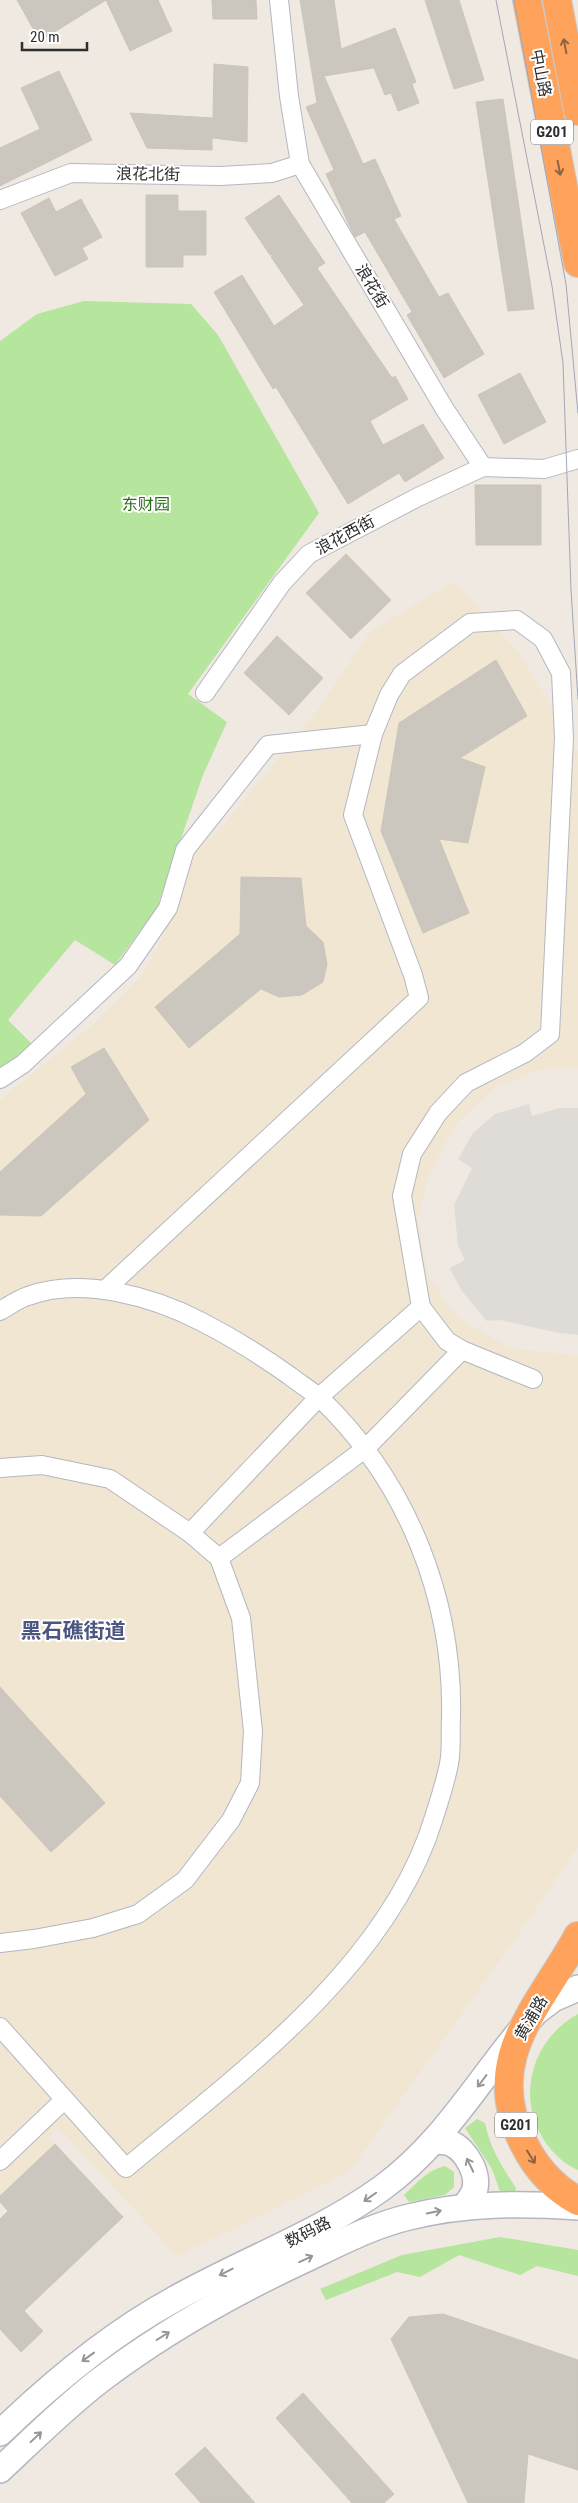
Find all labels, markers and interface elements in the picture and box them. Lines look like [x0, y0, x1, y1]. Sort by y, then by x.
scale bar [22, 20, 88, 52]
text: 20 m [30, 28, 60, 46]
one-way arrow [560, 38, 570, 54]
street label: 中山路 [527, 48, 555, 98]
road number: G201 [531, 120, 573, 144]
one-way arrow [555, 160, 565, 176]
street label: 浪花北街 [116, 164, 180, 184]
street label: 浪花街 [351, 261, 393, 311]
park label: 东财园 [122, 495, 170, 514]
street label: 浪花西街 [312, 512, 378, 558]
district label: 黑石礁街道 [21, 1619, 126, 1643]
street label: 黄浦路 [511, 1992, 551, 2044]
one-way arrow [477, 2074, 487, 2088]
road number: G201 [495, 2112, 537, 2138]
one-way arrow [526, 2150, 537, 2164]
one-way arrow [465, 2158, 474, 2173]
one-way arrow [363, 2192, 377, 2202]
one-way arrow [426, 2206, 442, 2216]
street label: 数码路 [282, 2213, 334, 2251]
one-way arrow [298, 2254, 313, 2263]
one-way arrow [219, 2268, 234, 2277]
one-way arrow [155, 2331, 169, 2341]
one-way arrow [81, 2352, 95, 2362]
one-way arrow [29, 2431, 42, 2443]

